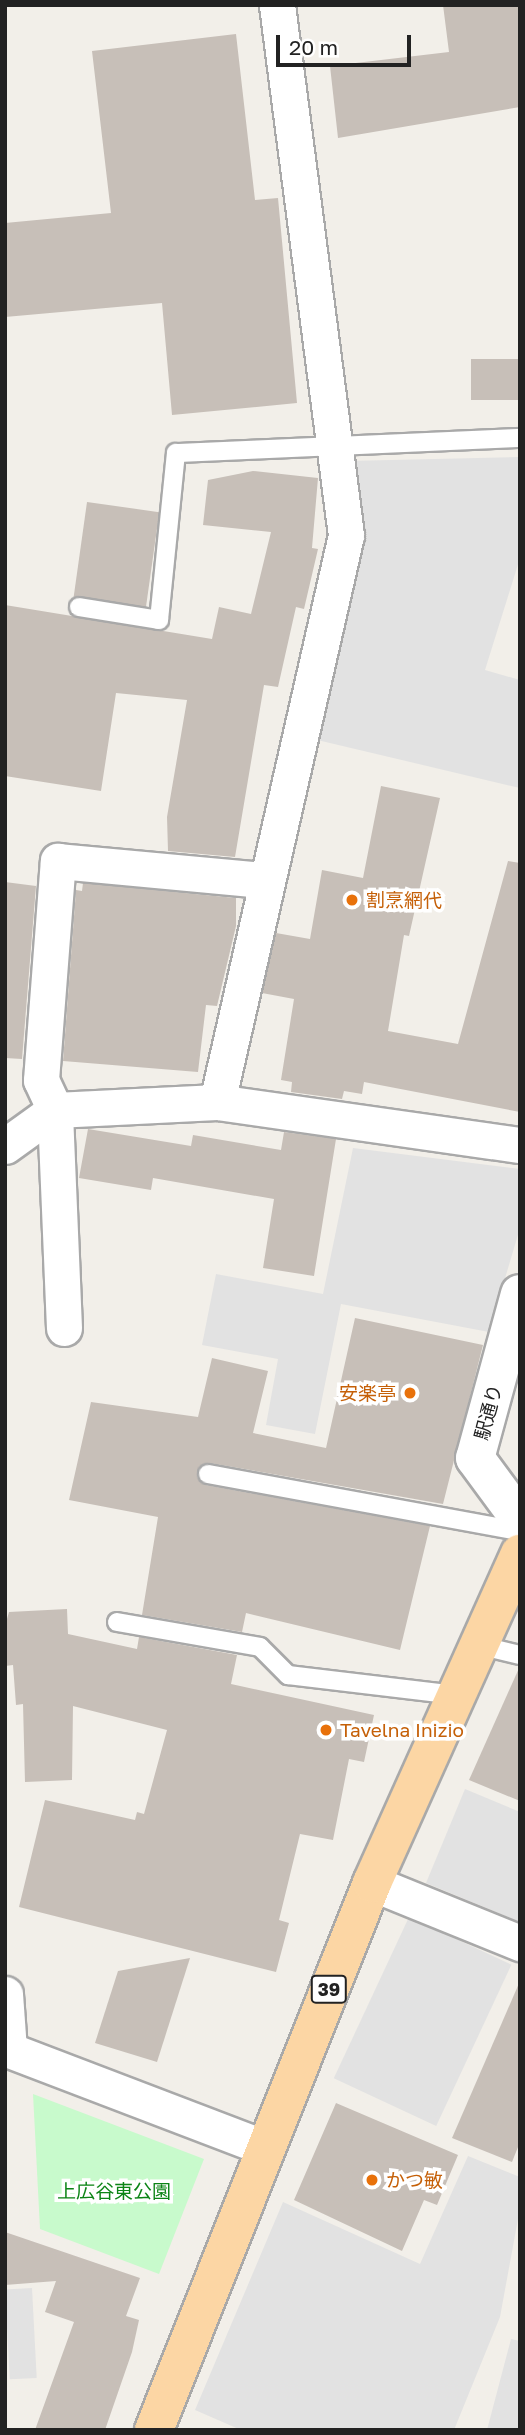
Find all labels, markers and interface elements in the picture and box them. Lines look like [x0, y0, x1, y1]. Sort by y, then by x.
scale bar [280, 21, 415, 65]
text: 20 m [289, 34, 338, 60]
place label: 割烹網代 [366, 889, 442, 911]
marker: 割烹網代 [344, 892, 360, 908]
place label: 安楽亭 [339, 1382, 396, 1404]
street label: 駅通り [470, 1382, 506, 1442]
marker: 安楽亭 [402, 1385, 418, 1401]
place label: Tavelna Inizio [340, 1719, 464, 1741]
marker: Tavelna Inizio [318, 1722, 334, 1738]
road number: 39 [310, 1975, 348, 2004]
place label: かつ敏 [386, 2169, 443, 2191]
marker: かつ敏 [364, 2172, 380, 2188]
park label: 上広谷東公園 [57, 2180, 171, 2202]

